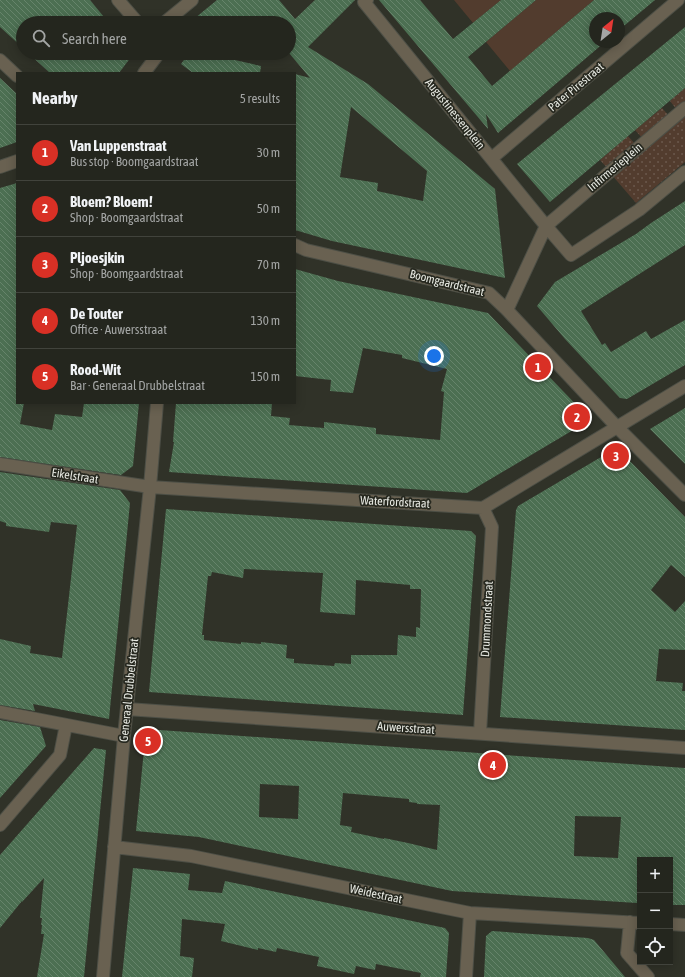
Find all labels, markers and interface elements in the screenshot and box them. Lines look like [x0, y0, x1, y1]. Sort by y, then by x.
north arrow [589, 12, 625, 48]
search box [16, 16, 296, 60]
icon: search [30, 27, 52, 49]
text: Search here [62, 30, 127, 47]
street label: Pater Pirestraat [545, 59, 607, 114]
street label: Augustinessenplein [422, 76, 488, 152]
text: Nearby [32, 88, 78, 108]
text: 5 results [240, 91, 280, 106]
text: Van Luppenstraat [70, 137, 167, 154]
street label: Infirmerieplein [585, 140, 645, 194]
text: 1 [42, 145, 48, 160]
text: 30 m [257, 145, 280, 160]
text: Bus stop · Boomgaardstraat [70, 154, 199, 169]
text: Bloem? Bloem! [70, 193, 153, 210]
text: 2 [42, 201, 48, 216]
text: 50 m [257, 201, 280, 216]
text: Shop · Boomgaardstraat [70, 210, 183, 225]
text: Pljoesjkin [70, 249, 125, 266]
text: 3 [42, 257, 48, 272]
text: 70 m [257, 257, 280, 272]
text: Shop · Boomgaardstraat [70, 266, 183, 281]
street label: Boomgaardstraat [408, 267, 486, 299]
text: De Touter [70, 305, 123, 322]
text: 4 [42, 313, 48, 328]
text: 130 m [251, 313, 280, 328]
text: Office · Auwersstraat [70, 322, 167, 337]
your location [424, 346, 444, 366]
pin: 1 [525, 352, 551, 382]
text: Rood-Wit [70, 361, 121, 378]
text: 5 [42, 369, 48, 384]
text: 150 m [251, 369, 280, 384]
text: Bar · Generaal Drubbelstraat [70, 378, 205, 393]
pin: 2 [564, 402, 590, 432]
pin: 3 [603, 441, 629, 471]
street label: Eikelstraat [51, 465, 100, 487]
street label: Waterfordstraat [360, 493, 431, 511]
street label: Drummondstraat [478, 580, 496, 657]
street label: Generaal Drubbelstraat [117, 637, 141, 742]
street label: Auwersstraat [377, 719, 436, 737]
pin: 5 [135, 726, 161, 756]
pin: 4 [480, 750, 506, 780]
map controls [637, 857, 673, 965]
button: + [637, 857, 673, 893]
street label: Weidestraat [348, 882, 404, 906]
button: − [637, 893, 673, 929]
button: locate [637, 929, 673, 965]

